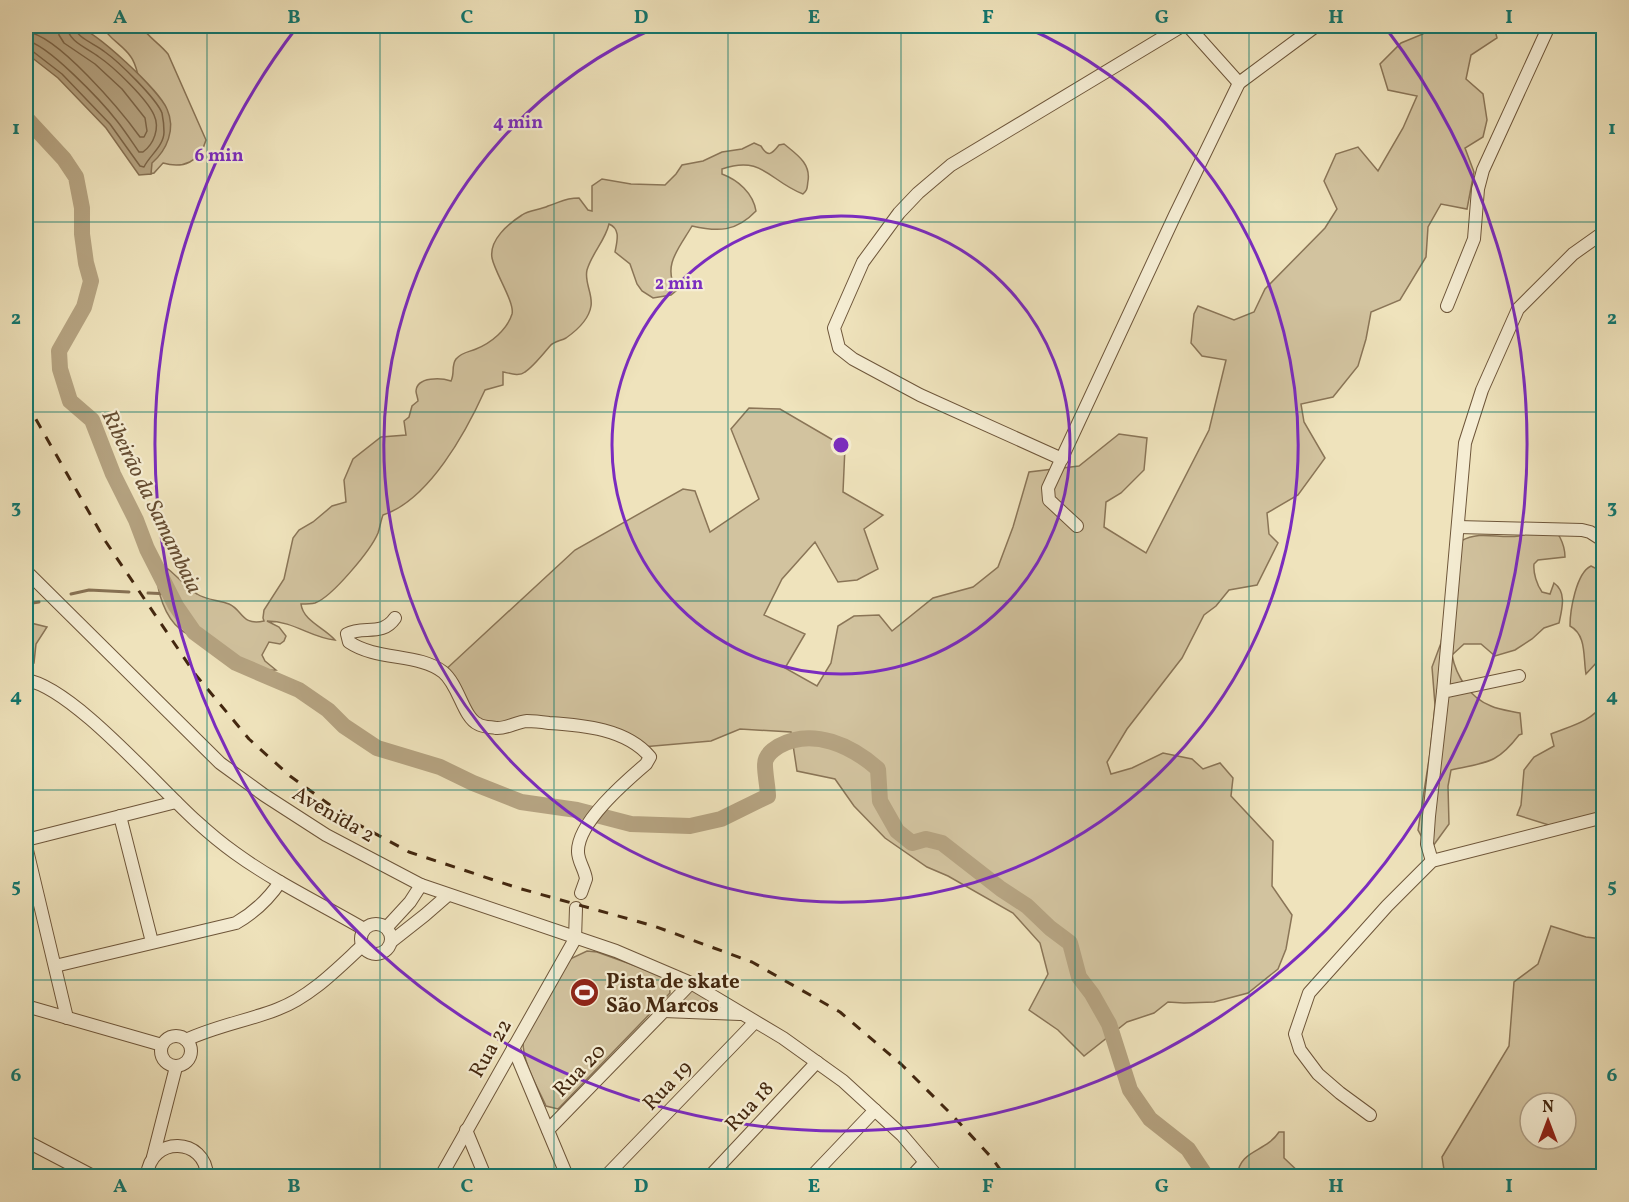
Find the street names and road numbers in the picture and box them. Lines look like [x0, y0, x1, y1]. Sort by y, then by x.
street label: Avenida 2 [287, 780, 380, 851]
street label: Rua 22 [463, 1014, 520, 1083]
street label: Rua 20 [547, 1038, 613, 1104]
street label: Rua 19 [637, 1054, 699, 1118]
street label: Rua 18 [719, 1075, 781, 1139]

